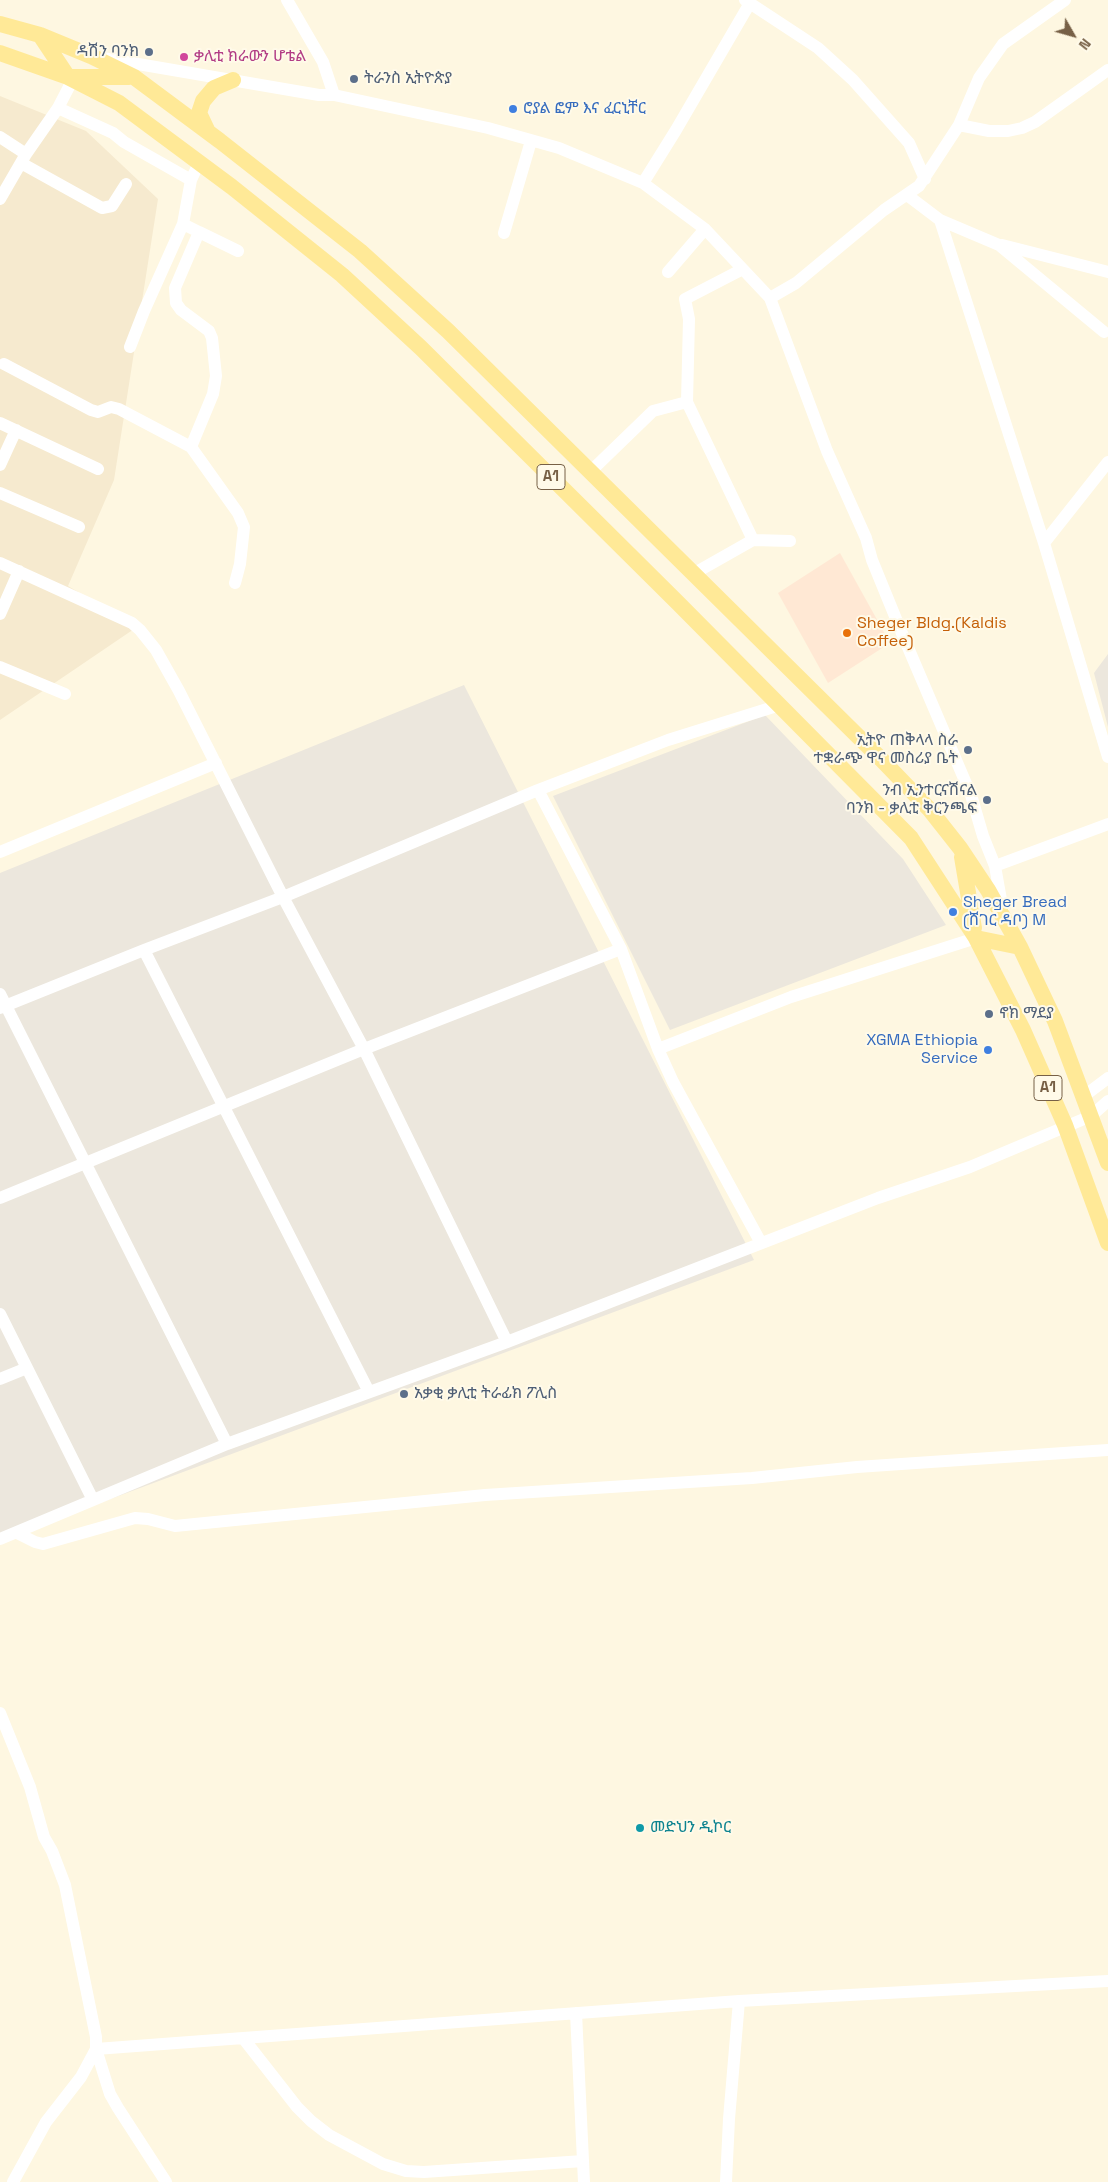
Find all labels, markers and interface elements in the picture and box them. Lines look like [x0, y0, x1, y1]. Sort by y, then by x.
north arrow [1048, 10, 1098, 60]
text: N [1075, 35, 1095, 53]
place label: ዳሽን ባንክ [77, 42, 139, 62]
marker: ዳሽን ባንክ [143, 46, 155, 58]
place label: ቃሊቲ ክራውን ሆቴል [194, 47, 306, 67]
marker: ቃሊቲ ክራውን ሆቴል [178, 51, 190, 63]
place label: ትራንስ ኢትዮጵያ [364, 69, 452, 89]
marker: ትራንስ ኢትዮጵያ [348, 73, 360, 85]
place label: ሮያል ፎም እና ፈርኒቸር [523, 99, 646, 119]
marker: ሮያል ፎም እና ፈርኒቸር [507, 103, 519, 115]
road number: A1 [537, 464, 565, 490]
place label: Sheger Bldg.(Kaldis Coffee) [857, 614, 1007, 652]
marker: Sheger Bldg.(Kaldis Coffee) [841, 627, 853, 639]
place label: ኢትዮ ጠቅላላ ስራ ተቋራጭ ዋና መስሪያ ቤት [814, 731, 958, 769]
marker: ኢትዮ ጠቅላላ ስራ ተቋራጭ ዋና መስሪያ ቤት [962, 744, 974, 756]
place label: ንብ ኢንተርናሽናል ባንክ - ቃሊቲ ቅርንጫፍ [846, 781, 977, 819]
marker: ንብ ኢንተርናሽናል ባንክ - ቃሊቲ ቅርንጫፍ [981, 794, 993, 806]
place label: Sheger Bread (ሸገር ዳቦ) M [963, 893, 1067, 931]
marker: Sheger Bread (ሸገር ዳቦ) M [947, 906, 959, 918]
place label: ኖክ ማደያ [999, 1004, 1054, 1024]
marker: ኖክ ማደያ [983, 1008, 995, 1020]
place label: XGMA Ethiopia Service [866, 1031, 978, 1069]
marker: XGMA Ethiopia Service [982, 1044, 994, 1056]
road number: A1 [1034, 1076, 1062, 1100]
place label: አቃቂ ቃሊቲ ትራፊክ ፖሊስ [414, 1384, 557, 1404]
marker: አቃቂ ቃሊቲ ትራፊክ ፖሊስ [398, 1388, 410, 1400]
place label: መድህን ዲኮር [650, 1818, 731, 1838]
marker: መድህን ዲኮር [634, 1822, 646, 1834]

